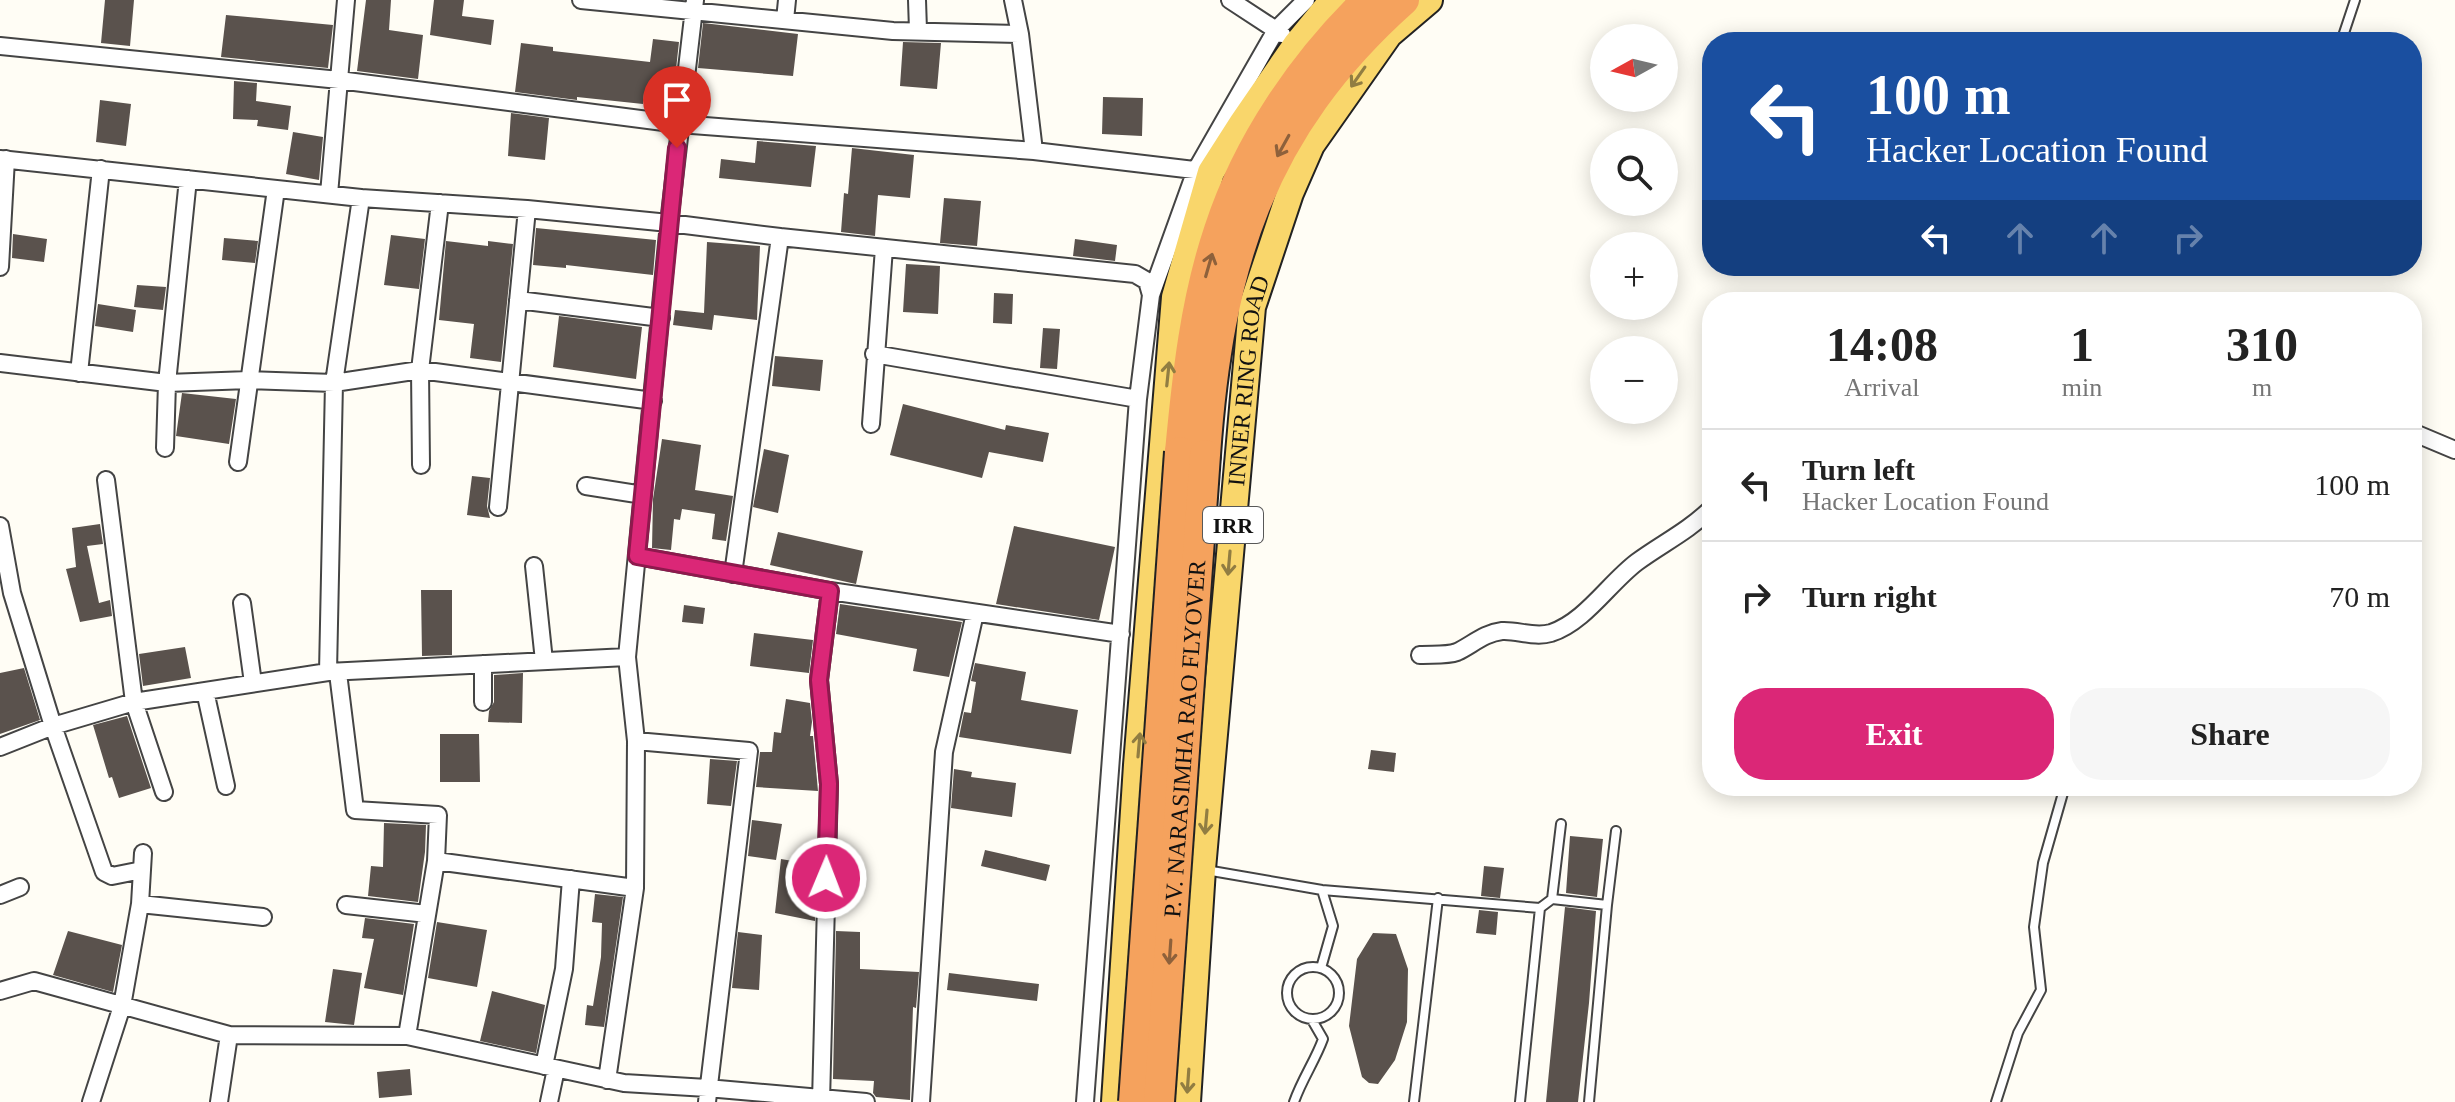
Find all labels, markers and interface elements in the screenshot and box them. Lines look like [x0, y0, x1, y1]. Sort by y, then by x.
north arrow [1590, 24, 1678, 112]
map controls [1590, 24, 1678, 424]
icon: left [1734, 64, 1838, 168]
text: 100 m [1866, 64, 2011, 126]
pin [643, 66, 711, 148]
one-way arrow [1350, 66, 1366, 88]
icon: arrive [655, 78, 699, 122]
button: search [1590, 128, 1678, 216]
text: Hacker Location Found [1866, 130, 2208, 170]
one-way arrow [1275, 134, 1291, 157]
icon: left [1914, 216, 1958, 260]
icon: ahead [1998, 216, 2042, 260]
icon: ahead [2082, 216, 2126, 260]
icon: right [2166, 216, 2210, 260]
button: + [1590, 232, 1678, 320]
one-way arrow [1202, 252, 1217, 278]
street label: INNER RING ROAD [1223, 272, 1275, 487]
text: 14:08 [1826, 318, 1938, 371]
text: 1 [2070, 318, 2094, 371]
text: 310 [2226, 318, 2298, 371]
button: − [1590, 336, 1678, 424]
one-way arrow [1160, 361, 1175, 388]
text: Arrival [1844, 373, 1919, 402]
text: min [2062, 373, 2102, 402]
text: m [2252, 373, 2272, 402]
text: Turn left [1802, 453, 1915, 486]
icon: left [1734, 463, 1778, 507]
text: 100 m [2314, 468, 2390, 501]
text: Hacker Location Found [1802, 487, 2049, 516]
road number: IRR [1203, 507, 1263, 543]
one-way arrow [1221, 549, 1236, 576]
street label: P.V. NARASIMHA RAO FLYOVER [1159, 559, 1210, 918]
icon: right [1734, 575, 1778, 619]
text: Turn right [1802, 580, 1937, 613]
text: 70 m [2329, 580, 2390, 613]
button: Exit [1734, 688, 2054, 780]
button: Share [2070, 688, 2390, 780]
one-way arrow [1132, 732, 1147, 759]
one-way arrow [1198, 808, 1213, 835]
position arrow [784, 836, 868, 920]
one-way arrow [1162, 938, 1177, 965]
one-way arrow [1180, 1067, 1195, 1094]

